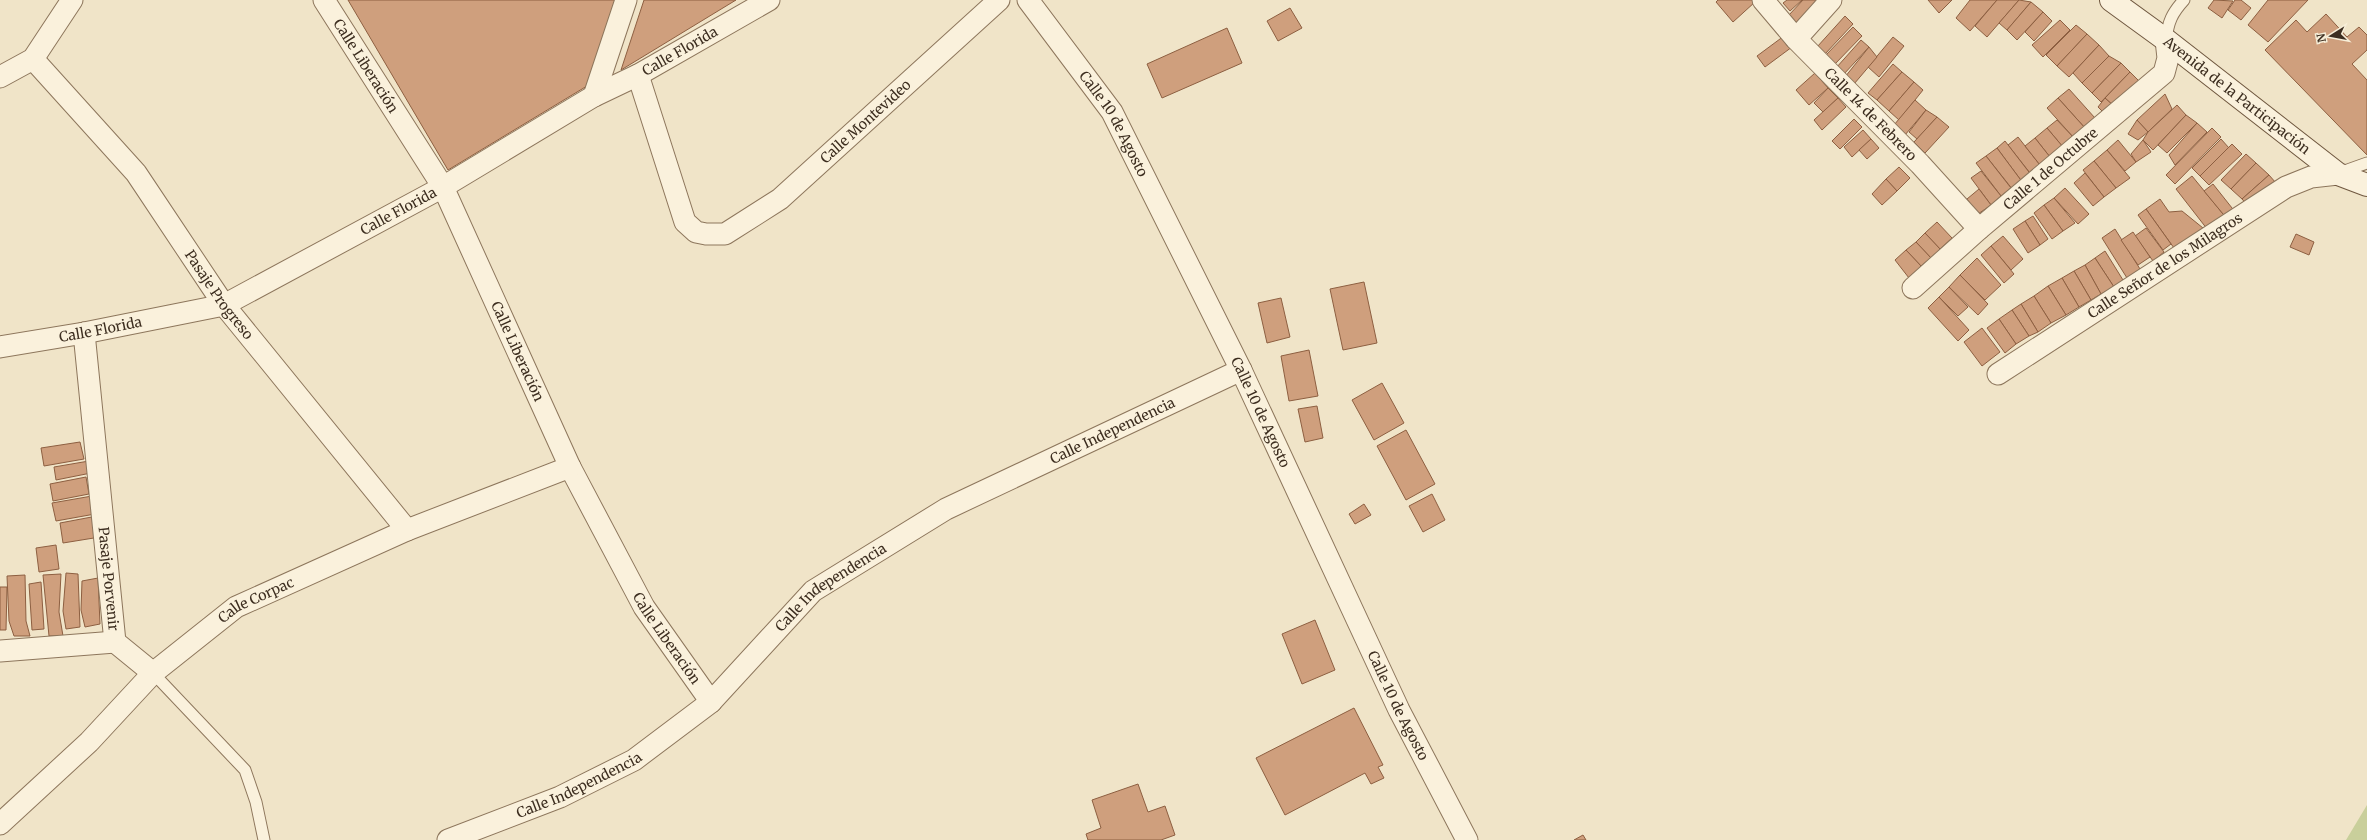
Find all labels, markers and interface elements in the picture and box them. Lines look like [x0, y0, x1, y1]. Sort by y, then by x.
street label: Calle Liberación [329, 15, 402, 116]
north arrow [2311, 16, 2351, 56]
street label: Calle Florida [639, 22, 721, 80]
street label: Avenida de la Participación [2159, 32, 2314, 158]
text: N [2313, 32, 2329, 44]
street label: Calle 14 de Febrero [1821, 64, 1921, 165]
street label: Calle 10 de Agosto [1075, 67, 1152, 180]
street label: Calle Montevideo [816, 76, 915, 167]
street label: Calle 1 de Octubre [1999, 124, 2101, 214]
street label: Calle Florida [357, 183, 440, 239]
street label: Calle Señor de los Milagros [2084, 209, 2246, 322]
street label: Pasaje Progreso [181, 247, 257, 343]
street label: Calle Liberación [487, 298, 548, 404]
street label: Calle Florida [58, 313, 144, 346]
street label: Calle 10 de Agosto [1227, 354, 1294, 470]
street label: Calle Independencia [1047, 393, 1178, 468]
street label: Pasaje Porvenir [94, 526, 123, 632]
street label: Calle Independencia [771, 539, 890, 635]
street label: Calle Corpac [214, 573, 297, 627]
street label: Calle Liberación [629, 589, 705, 688]
street label: Calle 10 de Agosto [1364, 648, 1433, 763]
street label: Calle Independencia [514, 748, 646, 822]

